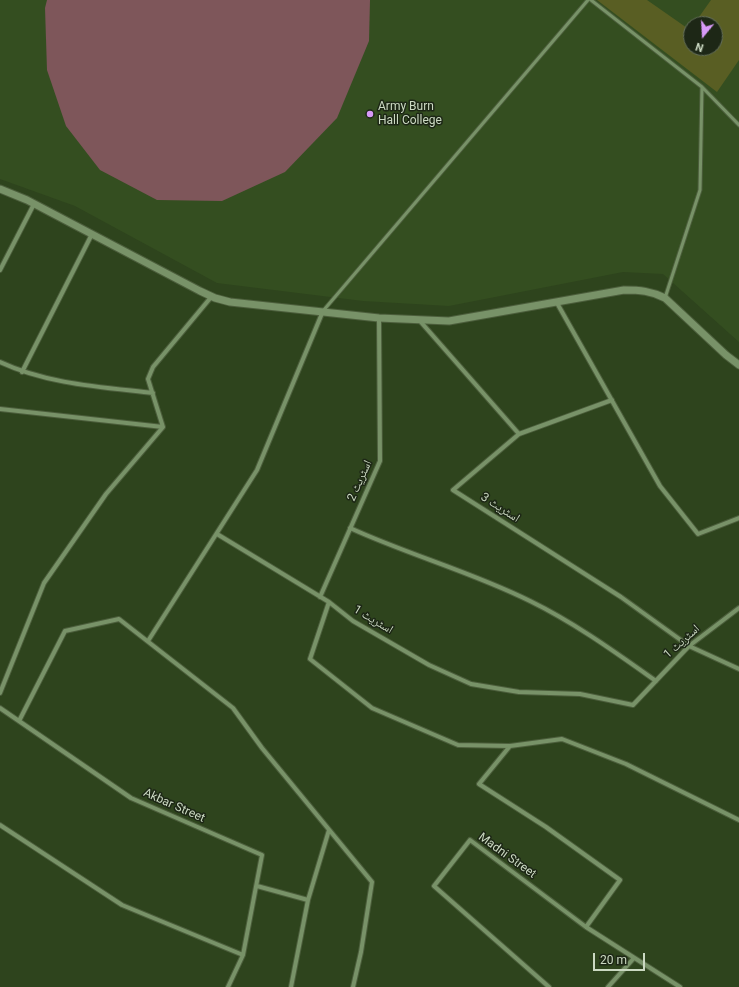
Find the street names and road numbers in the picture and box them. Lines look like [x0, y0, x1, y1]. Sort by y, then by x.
street label: اسٹریٹ 2 [345, 458, 375, 504]
street label: اسٹریٹ 3 [478, 490, 522, 526]
street label: اسٹریٹ 1 [351, 603, 395, 637]
street label: اسٹریٹ 1 [661, 622, 703, 662]
street label: Akbar Street [141, 786, 207, 826]
street label: Madni Street [475, 830, 539, 882]

